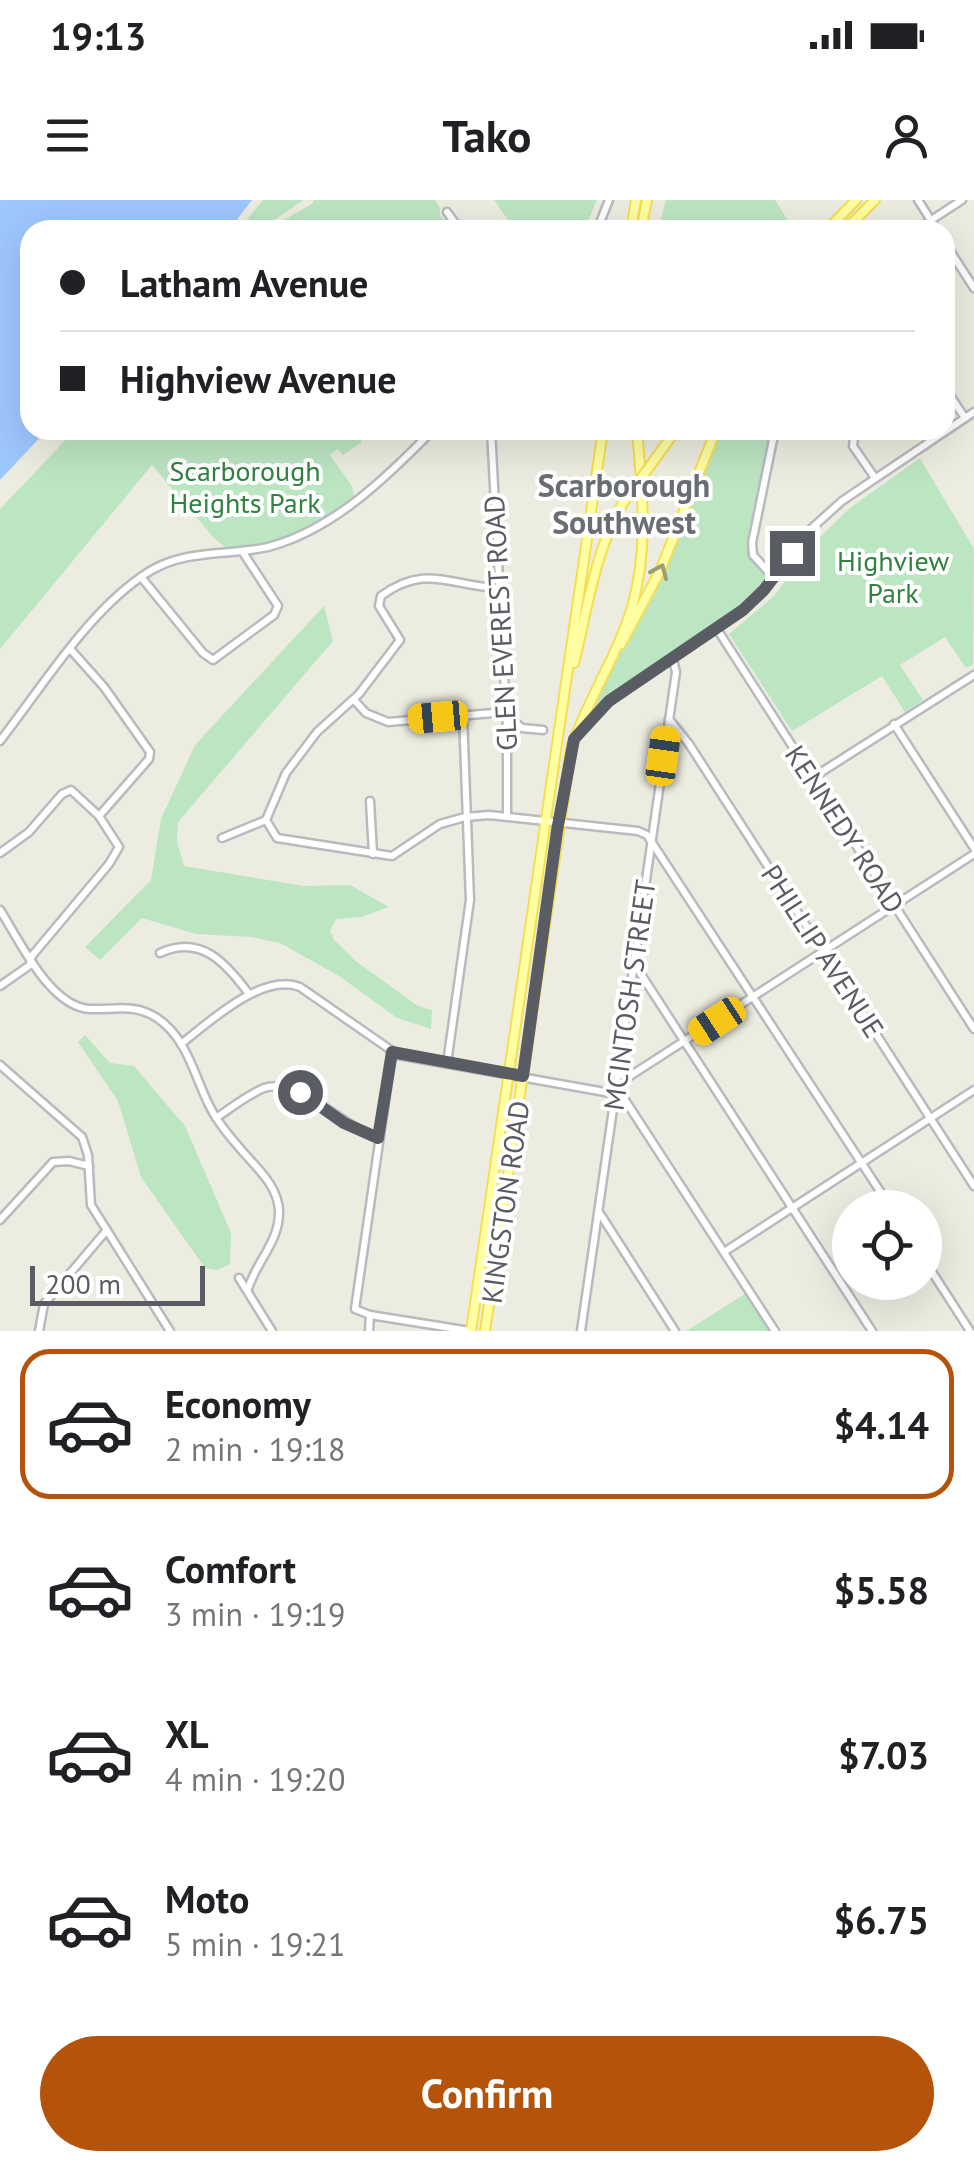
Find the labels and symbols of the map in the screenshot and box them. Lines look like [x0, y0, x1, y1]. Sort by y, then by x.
park label: Scarborough Heights Park [169, 452, 321, 521]
district label: Scarborough Southwest [538, 464, 710, 543]
street label: GLEN EVEREST ROAD [475, 494, 525, 752]
route end [770, 531, 815, 576]
park label: Highview Park [837, 542, 950, 611]
one-way arrow [648, 563, 668, 581]
car [407, 699, 469, 735]
car [644, 724, 682, 788]
street label: KENNEDY ROAD [777, 738, 913, 920]
street label: PHILLIP AVENUE [753, 857, 893, 1045]
street label: MCINTOSH STREET [595, 877, 664, 1113]
car [684, 992, 750, 1050]
route start [278, 1070, 323, 1115]
street label: KINGSTON ROAD [472, 1098, 538, 1306]
scale bar [30, 1261, 205, 1306]

